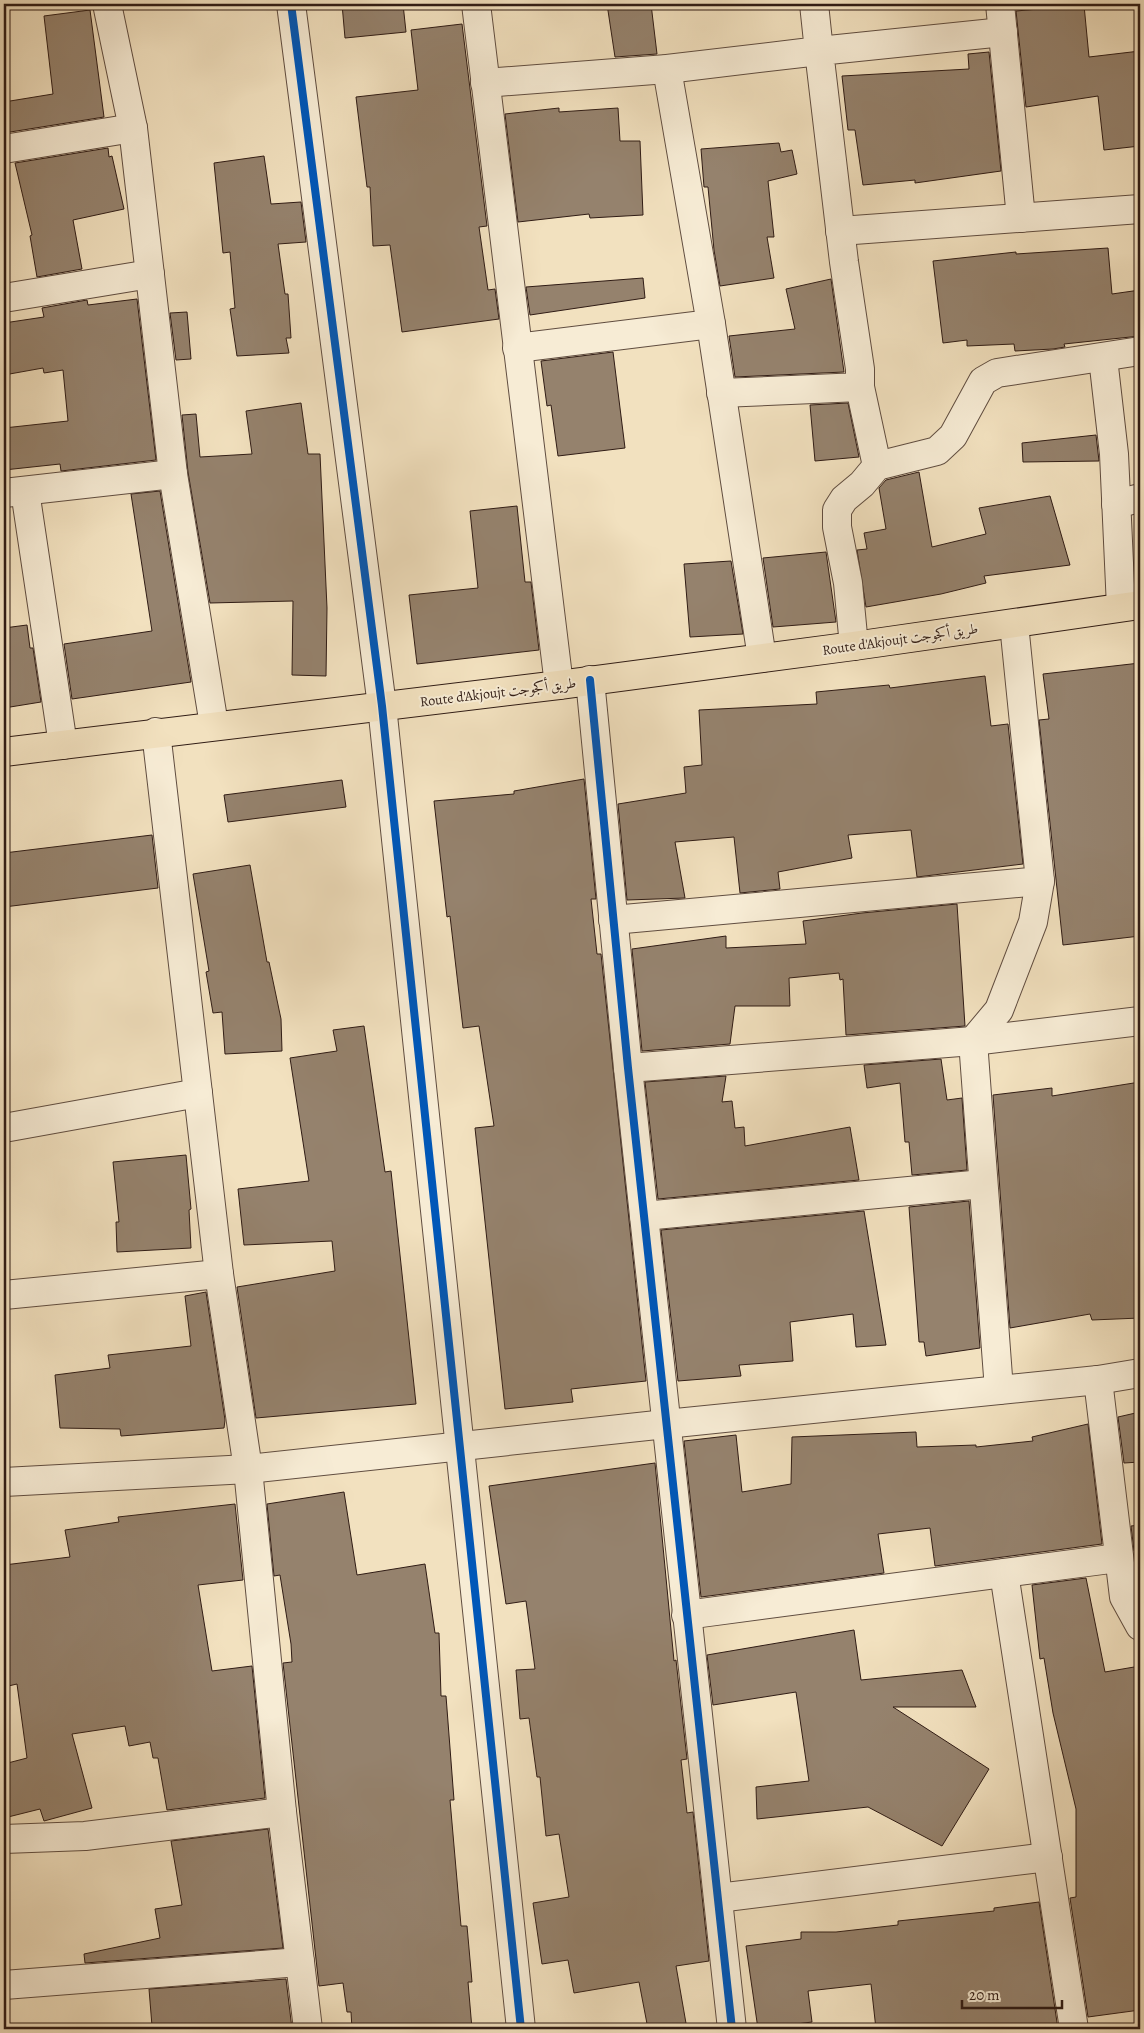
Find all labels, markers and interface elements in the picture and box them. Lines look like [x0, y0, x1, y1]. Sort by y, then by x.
street label: Route d'Akjoujt طريق أكجوجت [821, 618, 979, 660]
street label: Route d'Akjoujt طريق أكجوجت [419, 672, 577, 712]
scale bar [962, 1978, 1062, 2010]
text: 20 m [969, 1985, 1000, 2005]

